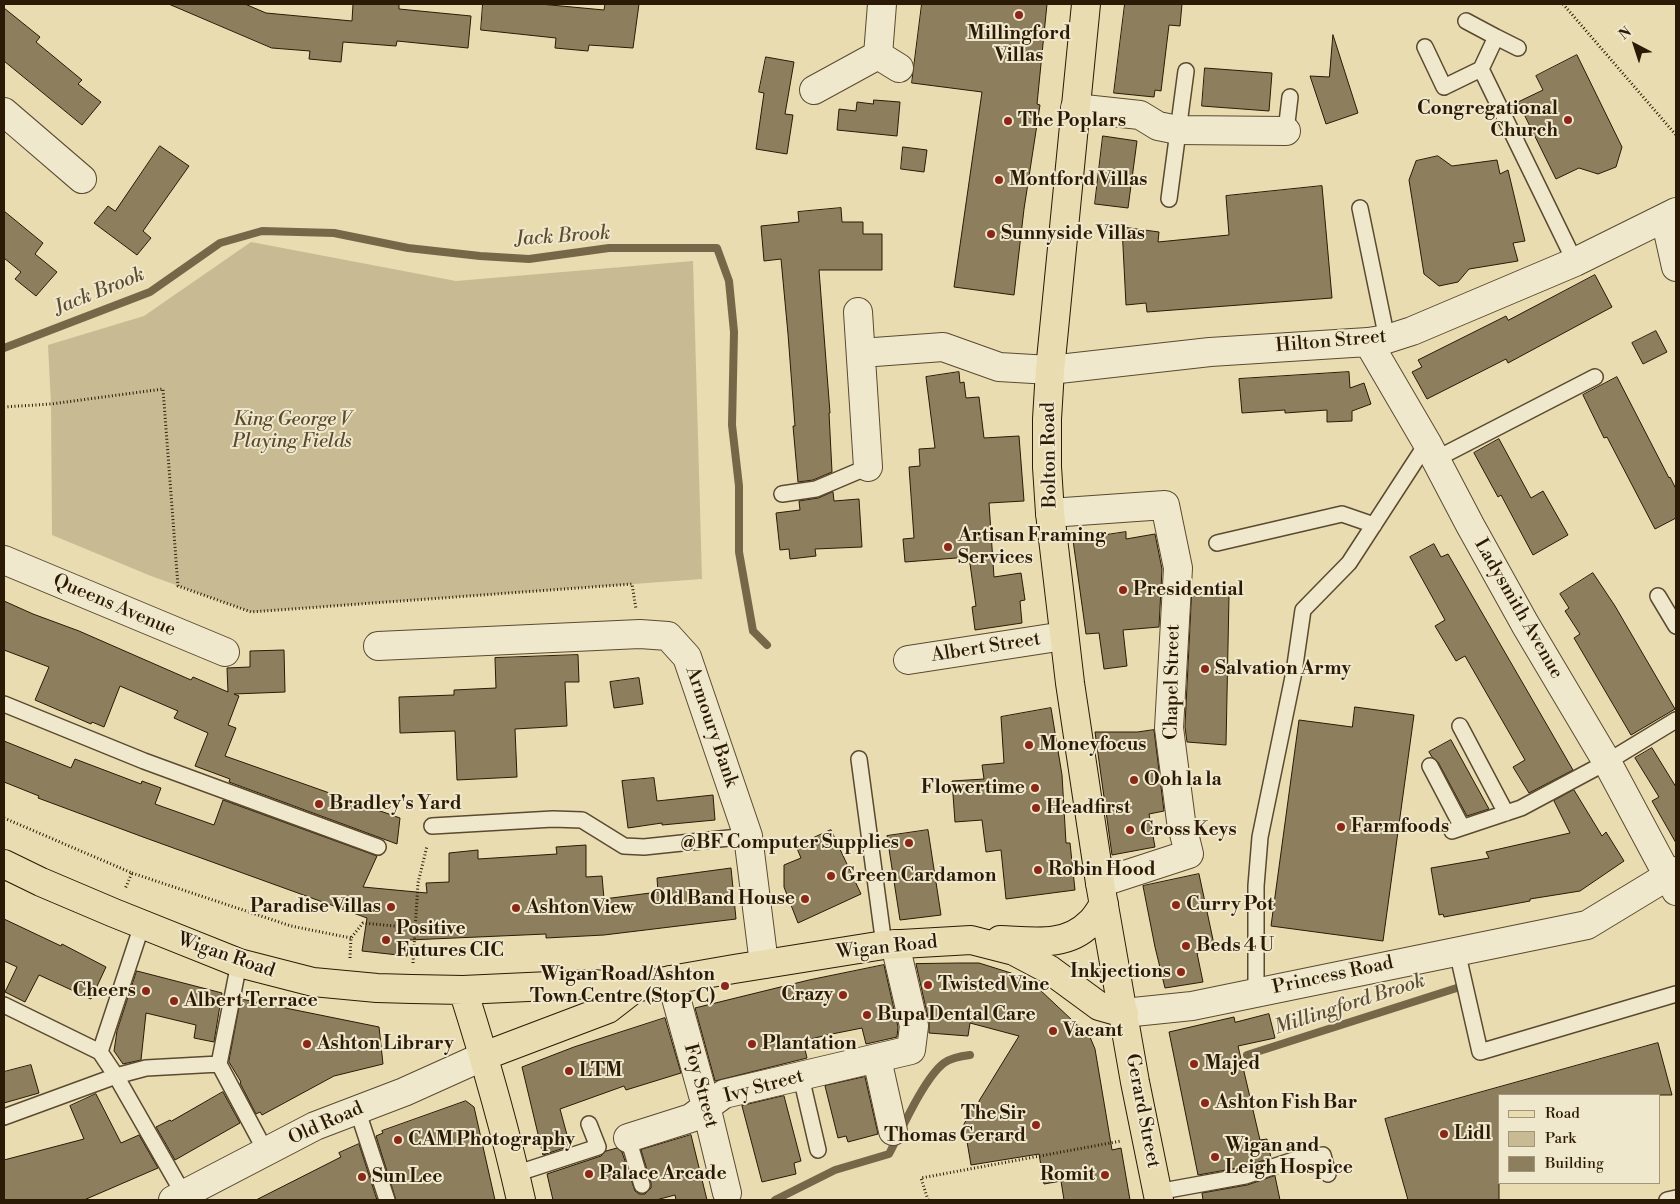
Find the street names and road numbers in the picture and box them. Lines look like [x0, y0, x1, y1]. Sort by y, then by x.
street label: Hilton Street [1275, 326, 1387, 358]
street label: Bolton Road [1038, 402, 1062, 508]
street label: Ladysmith Avenue [1469, 535, 1567, 683]
street label: Queens Avenue [49, 570, 179, 642]
street label: Chapel Street [1161, 624, 1185, 740]
street label: Albert Street [930, 628, 1042, 668]
street label: Armoury Bank [680, 664, 742, 790]
street label: Wigan Road [174, 929, 278, 983]
street label: Wigan Road [835, 931, 939, 965]
street label: Princess Road [1270, 952, 1396, 1000]
street label: Foy Street [678, 1041, 722, 1131]
street label: Gerard Street [1120, 1052, 1164, 1170]
street label: Ivy Street [722, 1065, 806, 1109]
street label: Old Road [285, 1097, 367, 1151]

